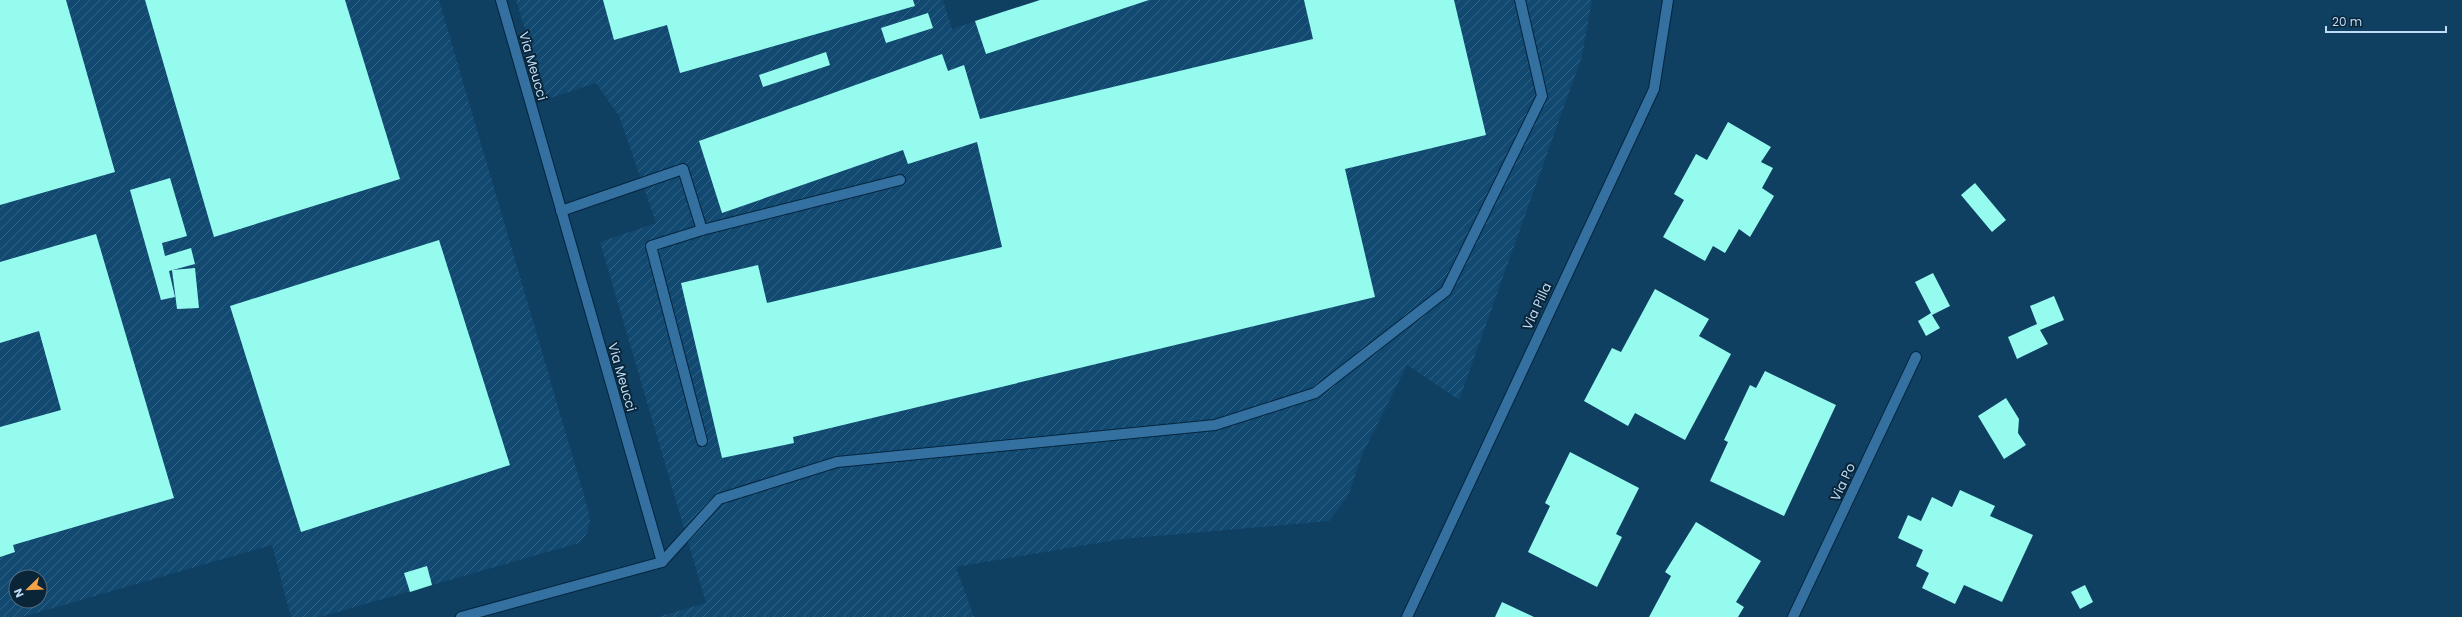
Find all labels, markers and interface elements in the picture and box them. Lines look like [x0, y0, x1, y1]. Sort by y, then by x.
scale bar [2326, 8, 2446, 34]
text: 20 m [2332, 13, 2362, 30]
street label: Via Meucci [514, 29, 552, 103]
street label: Via Pilla [1518, 279, 1556, 333]
street label: Via Meucci [603, 340, 641, 414]
street label: Via Po [1826, 460, 1860, 504]
north arrow [8, 569, 48, 609]
text: N [10, 586, 28, 600]

